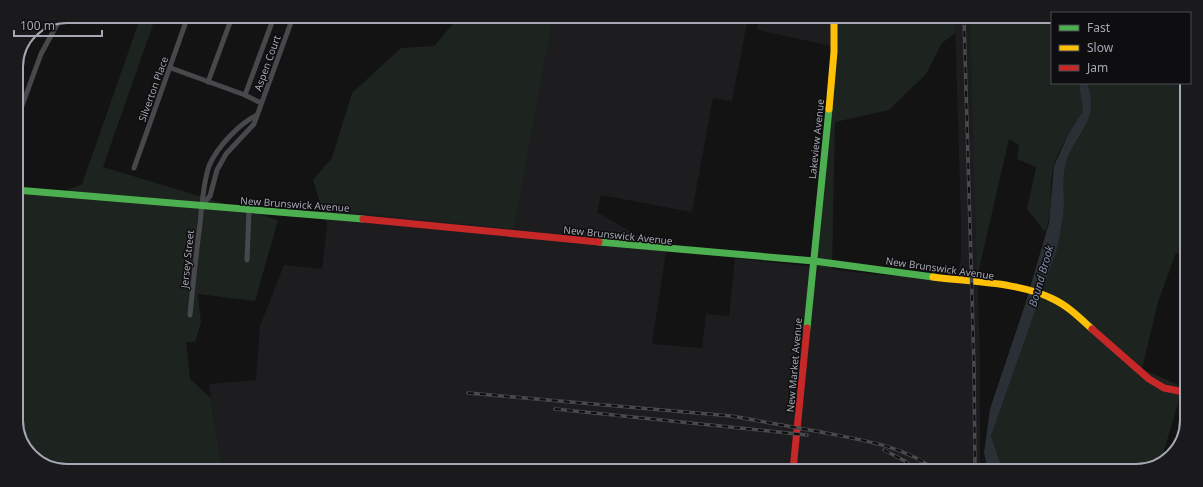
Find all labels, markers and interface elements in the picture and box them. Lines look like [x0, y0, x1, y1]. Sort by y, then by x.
scale bar [14, 12, 102, 38]
legend [1051, 12, 1191, 84]
text: 100 m [20, 17, 55, 34]
text: Fast [1087, 19, 1111, 36]
street label: Aspen Court [250, 33, 284, 93]
text: Slow [1087, 39, 1114, 56]
street label: Silverton Place [135, 54, 171, 124]
text: Jam [1086, 59, 1108, 76]
street label: Lakeview Avenue [805, 98, 827, 180]
street label: New Brunswick Avenue [240, 193, 350, 215]
street label: New Brunswick Avenue [563, 222, 674, 248]
street label: Jersey Street [177, 229, 197, 290]
water label: Bound Brook [1025, 243, 1057, 308]
street label: New Brunswick Avenue [885, 253, 996, 283]
street label: New Market Avenue [783, 317, 805, 413]

